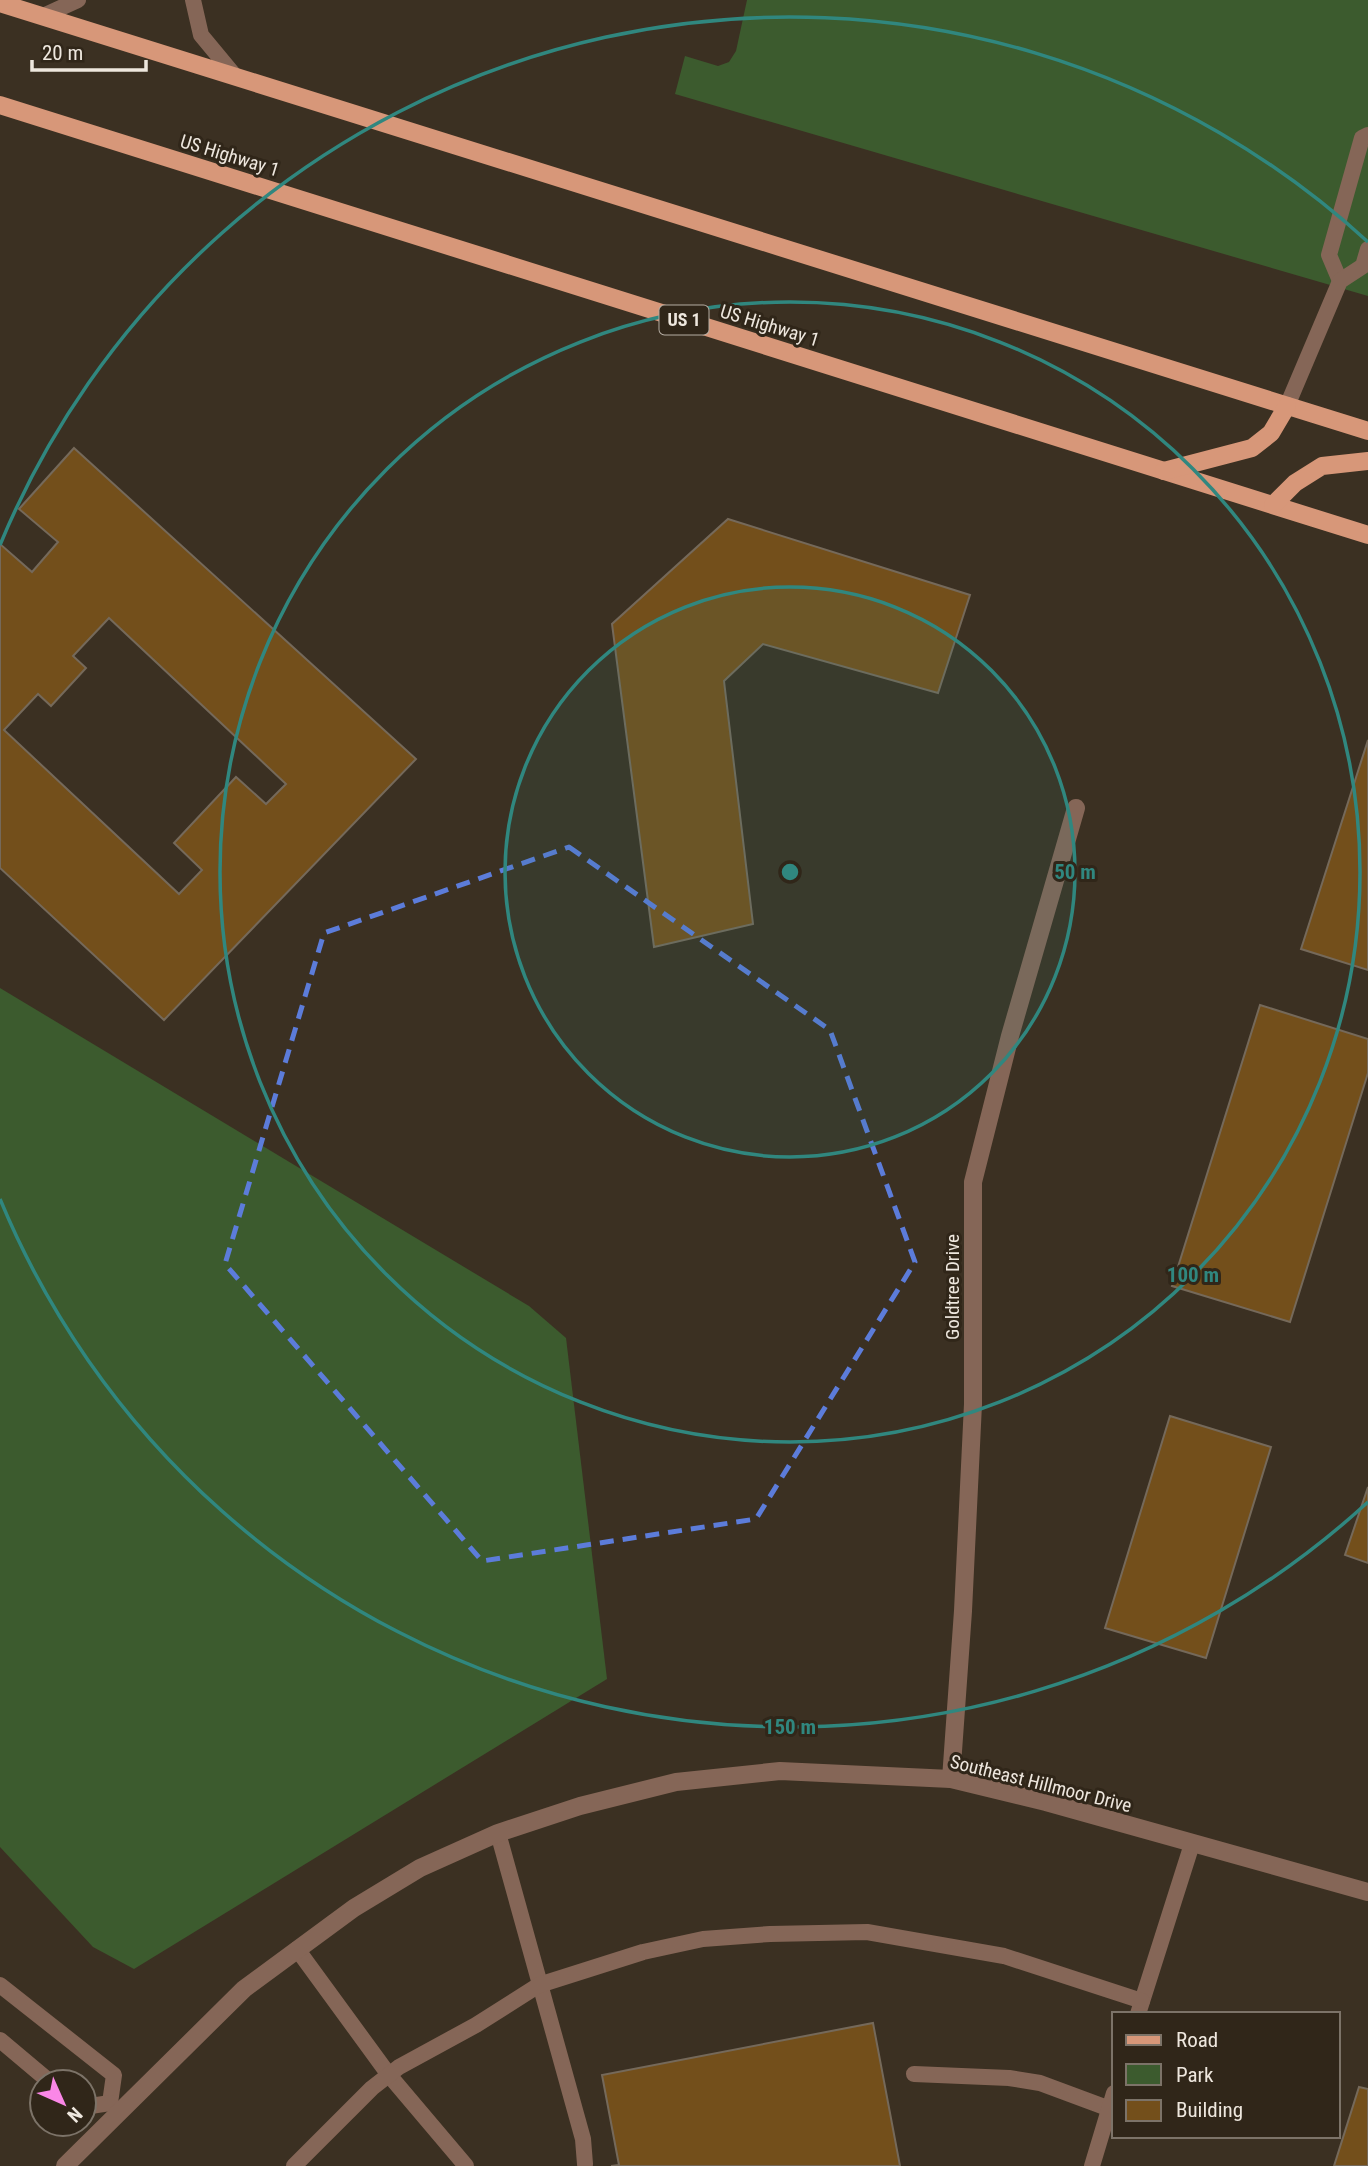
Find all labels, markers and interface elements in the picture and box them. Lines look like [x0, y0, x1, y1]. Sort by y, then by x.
scale bar [32, 28, 145, 72]
text: 20 m [42, 41, 83, 65]
street label: US Highway 1 [177, 129, 282, 181]
street label: US Highway 1 [717, 299, 822, 351]
road number: US 1 [660, 306, 708, 334]
centre of rings [778, 860, 802, 884]
text: 50 m [1054, 860, 1096, 884]
street label: Goldtree Drive [941, 1234, 964, 1340]
text: 100 m [1167, 1263, 1219, 1287]
text: 150 m [764, 1715, 816, 1739]
street label: Southeast Hillmoor Drive [948, 1750, 1134, 1817]
legend [1112, 2012, 1340, 2138]
text: Road [1176, 2028, 1218, 2052]
text: Park [1176, 2063, 1214, 2087]
north arrow [28, 2068, 98, 2138]
text: Building [1176, 2098, 1243, 2122]
text: N [62, 2102, 87, 2127]

